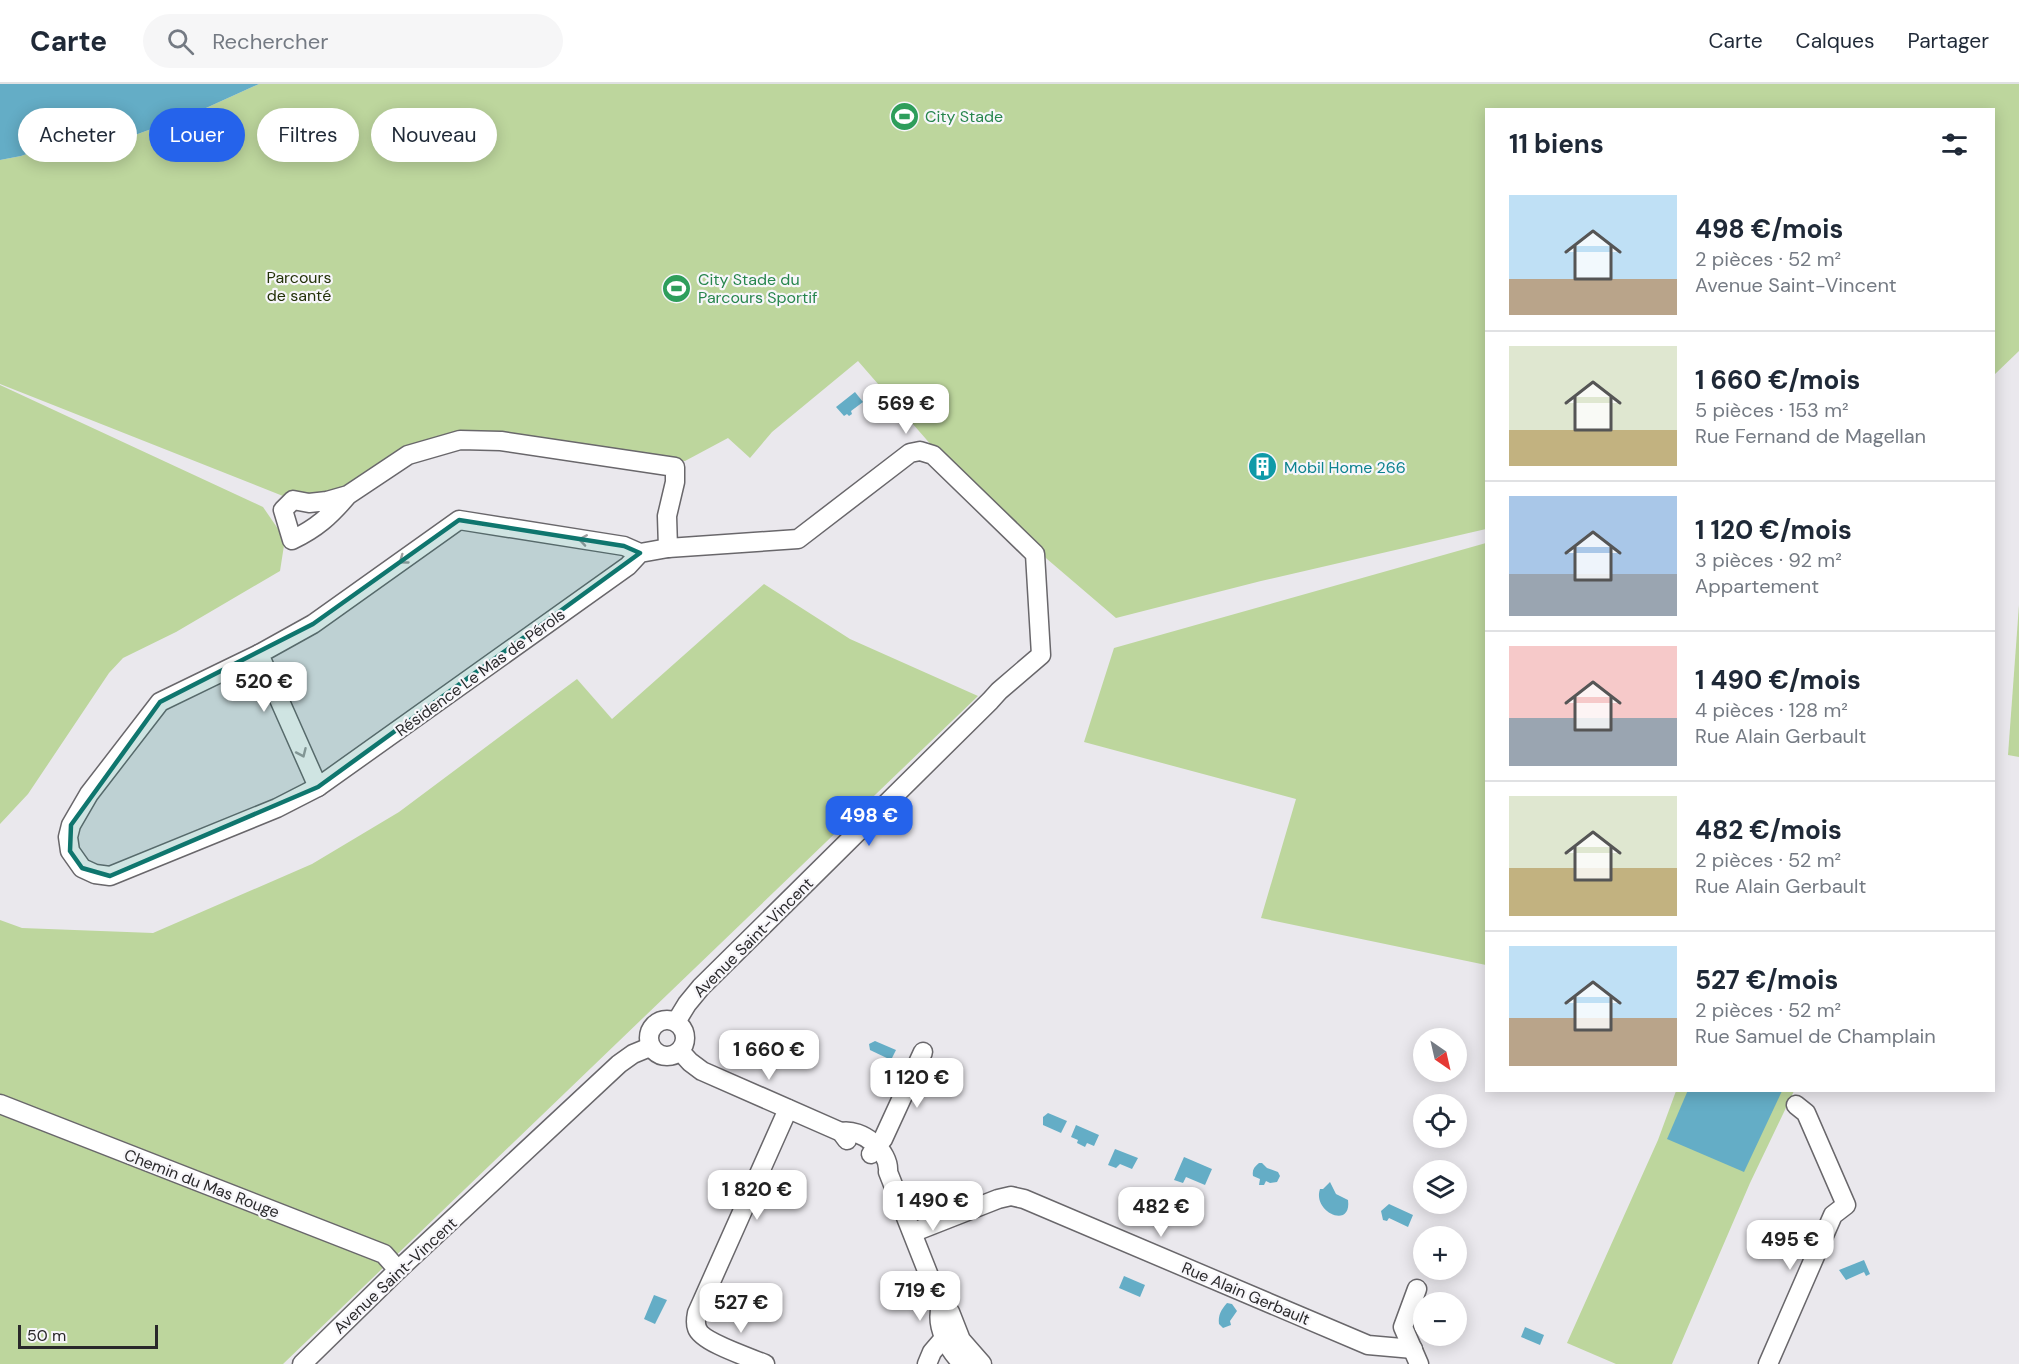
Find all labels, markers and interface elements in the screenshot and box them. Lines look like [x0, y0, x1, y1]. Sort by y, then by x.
search box [143, 14, 563, 68]
text: Carte [30, 23, 107, 60]
icon: search [164, 25, 197, 58]
text: Rechercher [212, 27, 328, 56]
text: Carte [1708, 27, 1763, 55]
text: Calques [1796, 27, 1874, 55]
text: Partager [1907, 27, 1989, 55]
sports icon: City Stade [888, 100, 920, 132]
place label: City Stade [925, 106, 1003, 127]
chip: Acheter [18, 108, 137, 162]
chip: Louer [149, 108, 245, 162]
chip: Filtres [257, 108, 359, 162]
chip: Nouveau [371, 108, 497, 162]
text: 11 biens [1509, 127, 1604, 161]
icon: filters [1938, 128, 1971, 161]
text: 498 €/mois [1695, 212, 1843, 246]
icon: home [1557, 219, 1629, 291]
text: 2 pièces · 52 m² [1695, 246, 1841, 272]
park label: Parcours de santé [267, 267, 332, 306]
place label: City Stade du Parcours Sportif [698, 269, 818, 308]
sports icon: City Stade du Parcours Sportif [661, 272, 693, 304]
text: Avenue Saint-Vincent [1695, 272, 1897, 298]
text: 1 660 €/mois [1695, 363, 1860, 397]
icon: home [1557, 370, 1629, 442]
pin: 569 € [864, 384, 948, 435]
text: 569 € [877, 390, 935, 416]
text: 5 pièces · 153 m² [1695, 397, 1849, 423]
text: Rue Fernand de Magellan [1695, 423, 1926, 449]
building icon: Mobil Home 266 [1247, 451, 1279, 483]
place label: Mobil Home 266 [1284, 457, 1406, 478]
text: 1 120 €/mois [1695, 513, 1852, 547]
icon: home [1557, 520, 1629, 592]
one-way arrow [579, 534, 588, 546]
text: 3 pièces · 92 m² [1695, 547, 1842, 573]
one-way arrow [398, 553, 409, 564]
text: Appartement [1695, 573, 1819, 599]
street label: Résidence Le Mas de Pérols [391, 604, 569, 741]
pin: 520 € [222, 662, 306, 713]
text: 1 490 €/mois [1695, 663, 1861, 697]
text: 520 € [235, 668, 293, 694]
icon: home [1557, 670, 1629, 742]
text: 4 pièces · 128 m² [1695, 697, 1848, 723]
text: Rue Alain Gerbault [1695, 723, 1866, 749]
one-way arrow [295, 746, 307, 757]
pin: 498 € [827, 796, 911, 847]
text: 498 € [840, 802, 898, 828]
text: 482 €/mois [1695, 813, 1842, 847]
icon: home [1557, 820, 1629, 892]
text: 2 pièces · 52 m² [1695, 847, 1841, 873]
street label: Avenue Saint-Vincent [689, 873, 818, 1002]
text: Rue Alain Gerbault [1695, 873, 1866, 899]
text: 527 €/mois [1695, 963, 1838, 997]
icon: home [1557, 970, 1629, 1042]
text: 2 pièces · 52 m² [1695, 997, 1841, 1023]
text: Rue Samuel de Champlain [1695, 1023, 1936, 1049]
north arrow [1413, 1028, 1467, 1082]
map controls [1413, 1028, 1467, 1346]
pin: 1 660 € [714, 1030, 824, 1081]
text: 1 660 € [733, 1036, 805, 1062]
pin: 1 120 € [862, 1058, 972, 1109]
text: 1 120 € [884, 1064, 950, 1090]
button: locate [1413, 1094, 1467, 1148]
street label: Chemin du Mas Rouge [121, 1144, 282, 1223]
button: layers [1413, 1160, 1467, 1214]
pin: 1 820 € [702, 1170, 812, 1221]
text: 1 820 € [722, 1176, 792, 1202]
pin: 1 490 € [878, 1181, 988, 1232]
text: 1 490 € [897, 1187, 969, 1213]
pin: 482 € [1119, 1187, 1203, 1238]
text: 482 € [1132, 1193, 1190, 1219]
street label: Avenue Saint-Vincent [329, 1213, 462, 1338]
pin: 495 € [1748, 1220, 1832, 1271]
button: + [1413, 1226, 1467, 1280]
text: 495 € [1761, 1226, 1819, 1252]
street label: Rue Alain Gerbault [1179, 1257, 1313, 1330]
pin: 719 € [878, 1271, 962, 1322]
text: 719 € [894, 1277, 946, 1303]
pin: 527 € [699, 1283, 783, 1334]
text: 527 € [714, 1289, 768, 1315]
button: − [1413, 1292, 1467, 1346]
scale bar [18, 1322, 158, 1350]
text: 50 m [27, 1325, 66, 1346]

